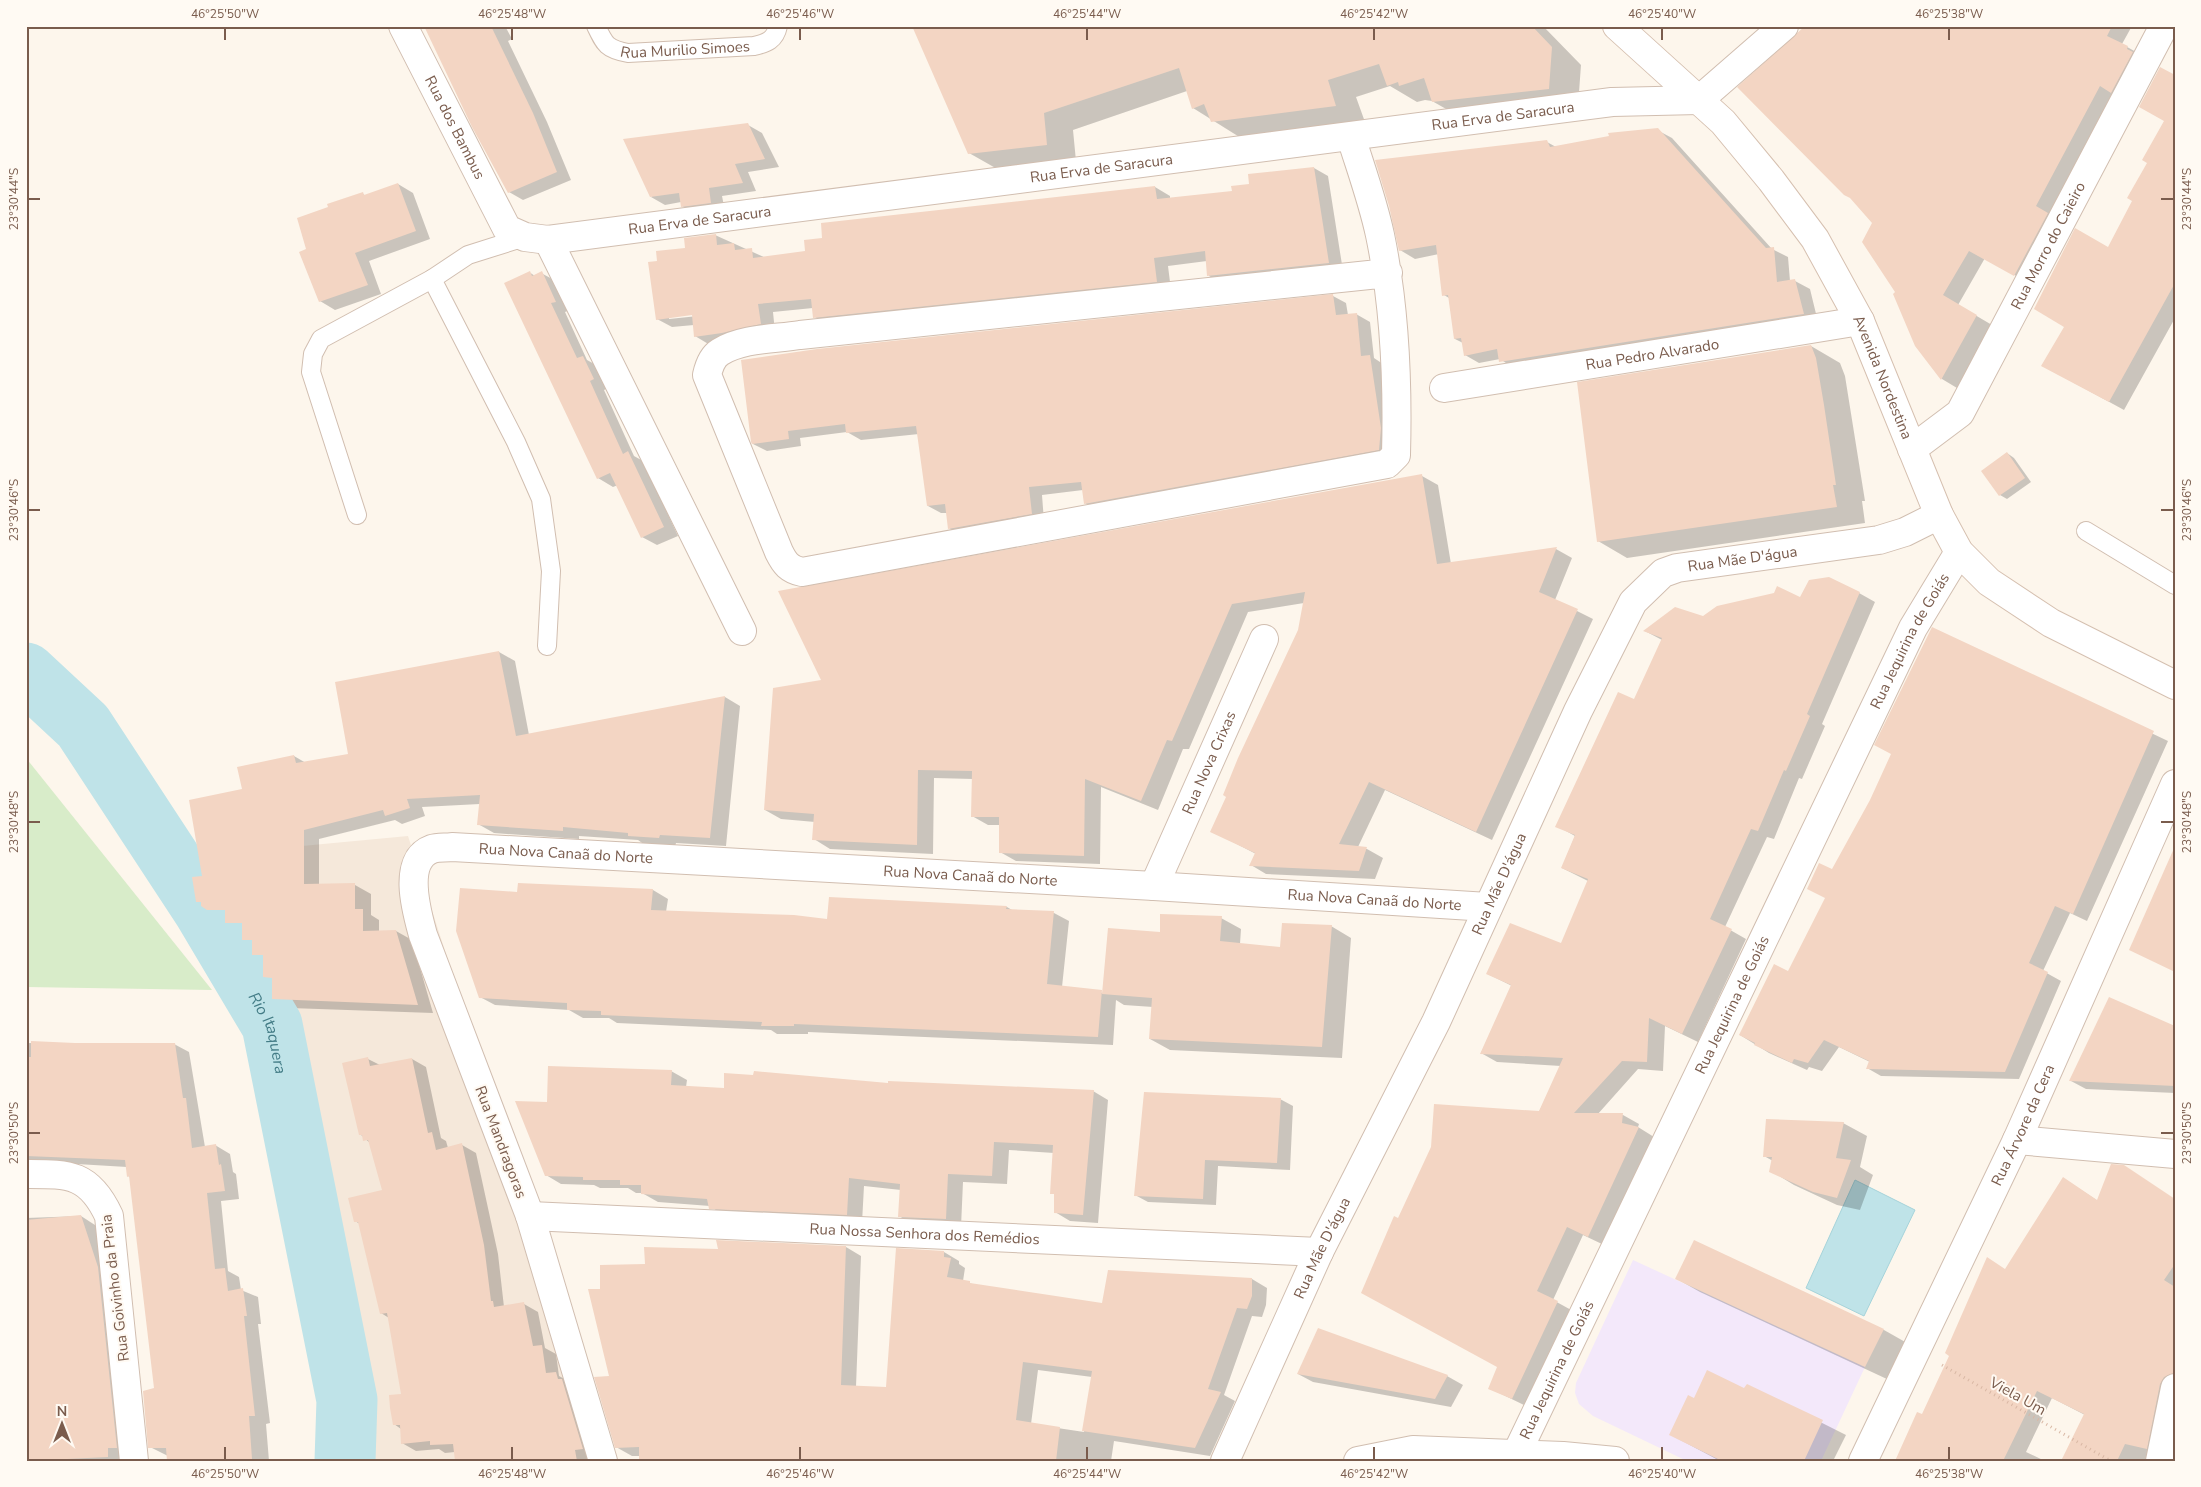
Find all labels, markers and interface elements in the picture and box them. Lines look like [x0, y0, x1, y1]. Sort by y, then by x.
text: 46°25'50"W [191, 6, 259, 22]
text: 46°25'48"W [478, 6, 546, 22]
text: 46°25'46"W [766, 6, 834, 22]
text: 46°25'44"W [1053, 6, 1121, 22]
text: 46°25'42"W [1340, 6, 1408, 22]
text: 46°25'40"W [1628, 6, 1696, 22]
text: 46°25'38"W [1915, 6, 1983, 22]
street label: Rua Murilio Simoes [618, 36, 751, 63]
street label: Rua dos Bambus [420, 72, 490, 183]
street label: Rua Erva de Saracura [1430, 97, 1576, 135]
street label: Rua Erva de Saracura [1029, 149, 1174, 187]
text: 23°30'44"S [6, 168, 22, 230]
text: 23°30'44"S [2179, 168, 2195, 230]
street label: Rua Morro do Caieiro [2006, 178, 2090, 313]
street label: Rua Erva de Saracura [627, 201, 772, 239]
street label: Avenida Nordestina [1848, 311, 1917, 442]
street label: Rua Pedro Alvarado [1584, 334, 1720, 375]
text: 23°30'46"S [6, 479, 22, 541]
text: 23°30'46"S [2179, 479, 2195, 541]
street label: Rua Mãe D'água [1686, 541, 1799, 576]
street label: Rua Jequirina de Goiás [1866, 569, 1954, 712]
street label: Rua Nova Crixas [1177, 708, 1241, 817]
text: 23°30'48"S [6, 791, 22, 853]
text: 23°30'48"S [2179, 791, 2195, 853]
street label: Rua Mãe D'água [1467, 830, 1531, 938]
street label: Rua Nova Canaã do Norte [478, 839, 654, 868]
street label: Rua Nova Canaã do Norte [883, 861, 1058, 891]
street label: Rua Nova Canaã do Norte [1287, 884, 1462, 915]
street label: Rua Jequirina de Goiás [1690, 932, 1774, 1077]
water label: Rio Itaquera [243, 988, 292, 1076]
street label: Rua Árvore da Cera [1986, 1061, 2059, 1189]
street label: Rua Mandragoras [470, 1083, 532, 1201]
text: 23°30'50"S [6, 1102, 22, 1164]
text: 23°30'50"S [2179, 1102, 2195, 1164]
street label: Rua Mãe D'água [1289, 1194, 1355, 1302]
street label: Rua Goivinho da Praia [96, 1213, 134, 1363]
street label: Rua Nossa Senhora dos Remédios [809, 1219, 1040, 1249]
street label: Rua Jequirina de Goiás [1515, 1297, 1599, 1443]
street label: Viela Um [1985, 1372, 2050, 1420]
north arrow [38, 1400, 88, 1450]
text: N [57, 1402, 67, 1421]
text: 46°25'50"W [191, 1466, 259, 1482]
text: 46°25'48"W [478, 1466, 546, 1482]
text: 46°25'46"W [766, 1466, 834, 1482]
text: 46°25'44"W [1053, 1466, 1121, 1482]
text: 46°25'42"W [1340, 1466, 1408, 1482]
text: 46°25'40"W [1628, 1466, 1696, 1482]
text: 46°25'38"W [1915, 1466, 1983, 1482]

